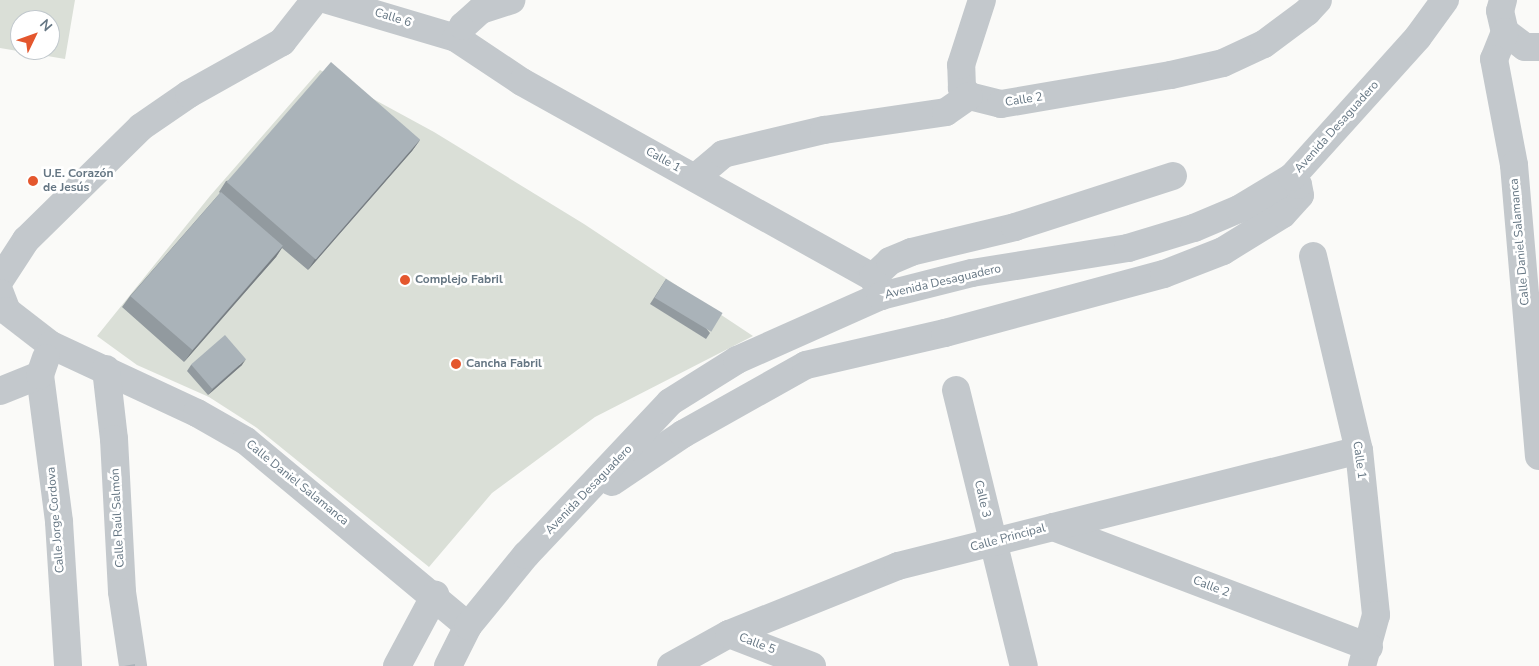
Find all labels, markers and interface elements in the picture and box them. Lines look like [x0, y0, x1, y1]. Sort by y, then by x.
street label: Calle 6 [373, 6, 413, 30]
north arrow [10, 10, 60, 60]
text: N [35, 15, 56, 36]
street label: Avenida Desaguadero [1292, 78, 1382, 176]
street label: Calle 2 [1004, 90, 1044, 110]
street label: Calle 1 [643, 145, 683, 175]
place label: U.E. Corazón de Jesús [43, 167, 113, 195]
marker: U.E. Corazón de Jesús [27, 175, 39, 187]
street label: Calle Daniel Salamanca [1507, 178, 1533, 306]
street label: Avenida Desaguadero [884, 262, 1002, 302]
place label: Complejo Fabril [415, 273, 503, 287]
marker: Complejo Fabril [399, 274, 411, 286]
place label: Cancha Fabril [466, 357, 542, 371]
marker: Cancha Fabril [450, 358, 462, 370]
street label: Calle Daniel Salamanca [243, 437, 351, 529]
street label: Calle 1 [1349, 440, 1369, 480]
street label: Avenida Desaguadero [543, 442, 635, 538]
street label: Calle Jorge Cordova [44, 466, 68, 574]
street label: Calle Raúl Salmón [108, 468, 128, 568]
street label: Calle 3 [971, 479, 993, 519]
street label: Calle Principal [969, 521, 1047, 555]
street label: Calle 2 [1191, 573, 1231, 601]
street label: Calle 5 [737, 630, 777, 658]

